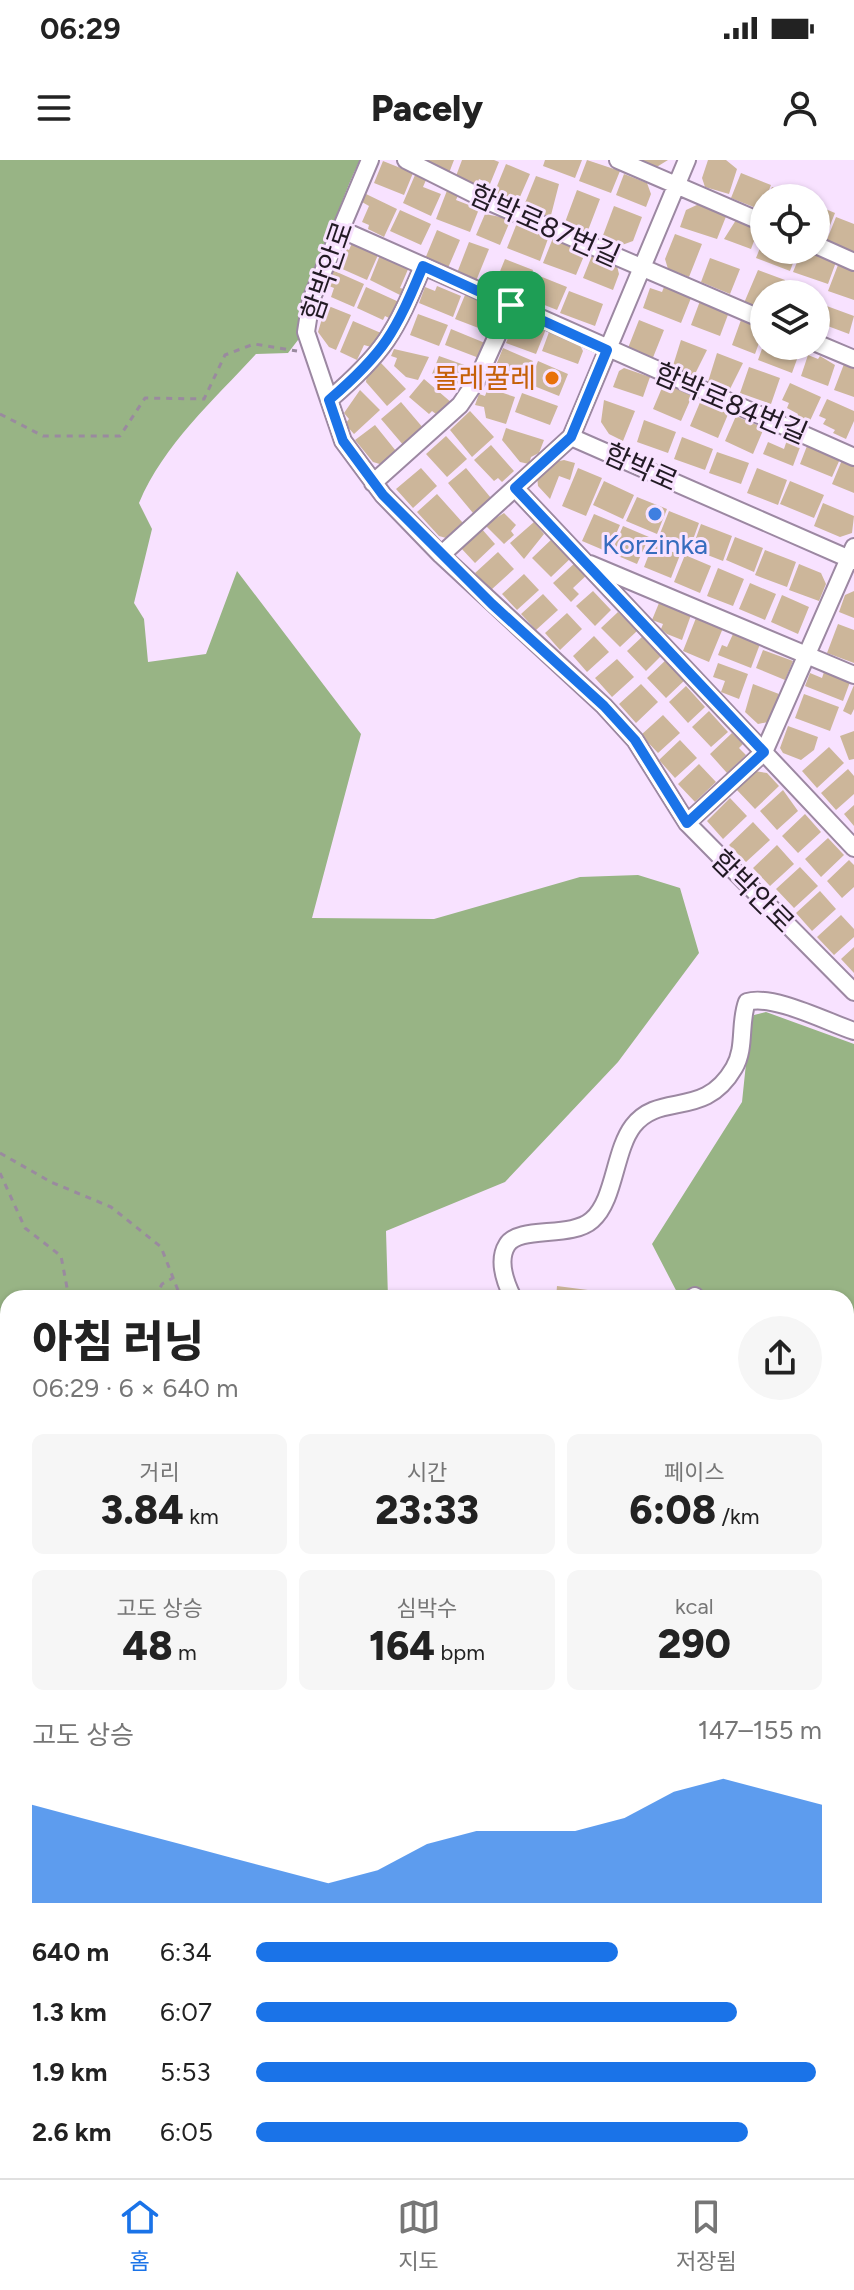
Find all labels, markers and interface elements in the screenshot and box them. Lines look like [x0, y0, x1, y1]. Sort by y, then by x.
text: 06:29 [40, 10, 121, 47]
icon: menu [32, 86, 76, 130]
icon: person [778, 86, 822, 130]
text: Pacely [371, 87, 483, 130]
street label: 함박로87번길 [465, 177, 625, 273]
map controls [750, 184, 830, 360]
button: locate [750, 184, 830, 264]
street label: 함박안로 [294, 217, 360, 325]
pin [477, 271, 545, 339]
button: layers [750, 280, 830, 360]
icon: arrive [489, 283, 533, 327]
street label: 함박로84번길 [649, 355, 813, 451]
place label: 몰레꿀레 [433, 361, 536, 395]
marker: 몰레꿀레 [543, 369, 561, 387]
street label: 함박로 [599, 436, 683, 498]
marker: Korzinka [646, 505, 664, 523]
place label: Korzinka [602, 527, 708, 561]
street label: 함박안로 [705, 843, 801, 939]
text: 아침 러닝 [32, 1315, 204, 1368]
button: share [738, 1316, 822, 1400]
text: 06:29 · 6 × 640 m [32, 1372, 239, 1404]
text: 거리 [139, 1459, 180, 1486]
text: 시간 [407, 1459, 447, 1486]
text: 페이스 [664, 1459, 725, 1486]
text: 3.84 [101, 1486, 184, 1534]
text: 23:33 [375, 1486, 479, 1534]
text: 6:08 [629, 1486, 716, 1534]
text: km [184, 1503, 219, 1530]
text: /km [716, 1503, 759, 1530]
text: kcal [675, 1593, 714, 1620]
text: 고도 상승 [116, 1595, 203, 1622]
text: 심박수 [397, 1595, 457, 1622]
text: 290 [658, 1620, 731, 1668]
text: 48 [123, 1622, 173, 1670]
text: 164 [369, 1622, 435, 1670]
text: m [173, 1639, 197, 1666]
text: bpm [435, 1639, 485, 1666]
text: 147–155 m [698, 1714, 822, 1746]
text: 고도 상승 [32, 1719, 134, 1751]
text: 640 m [32, 1936, 109, 1968]
text: 6:34 [160, 1936, 212, 1968]
text: 1.3 km [32, 1996, 107, 2028]
text: 6:07 [160, 1996, 212, 2028]
text: 1.9 km [32, 2056, 107, 2088]
text: 5:53 [160, 2056, 211, 2088]
text: 2.6 km [32, 2116, 111, 2148]
text: 6:05 [160, 2116, 213, 2148]
tab: 홈 [118, 2195, 162, 2275]
tab: 지도 [397, 2195, 441, 2275]
tab: 저장됨 [676, 2195, 736, 2275]

